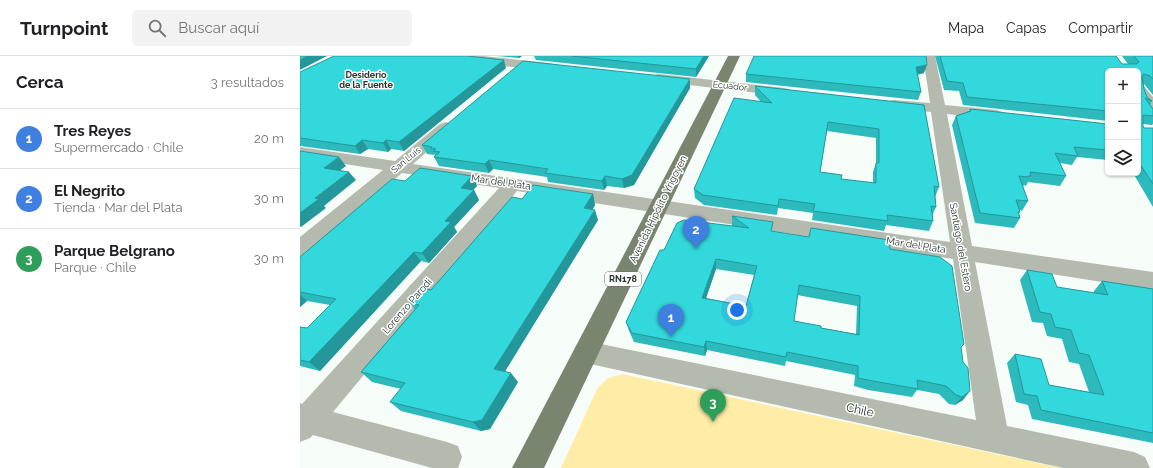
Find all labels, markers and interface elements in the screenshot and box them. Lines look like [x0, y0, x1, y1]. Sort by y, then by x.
search box [132, 10, 412, 46]
text: Turnpoint [20, 17, 108, 39]
icon: search [146, 17, 168, 39]
text: Buscar aquí [178, 19, 259, 37]
text: Mapa [948, 20, 984, 36]
text: Capas [1006, 20, 1046, 36]
text: Compartir [1068, 20, 1133, 36]
map controls [1105, 68, 1141, 176]
button: + [1105, 68, 1141, 104]
district label: Desiderio de la Fuente [339, 70, 393, 90]
text: Cerca [16, 72, 64, 92]
text: 3 resultados [211, 75, 284, 90]
street label: Ecuador [712, 79, 749, 93]
button: − [1105, 104, 1141, 140]
text: Tres Reyes [54, 122, 131, 140]
text: 1 [26, 131, 32, 146]
text: 20 m [254, 131, 284, 146]
text: Supermercado · Chile [54, 140, 183, 155]
button: layers [1105, 140, 1141, 176]
street label: San Luis [389, 145, 423, 175]
street label: Avenida Hipólito Yrigoyen [627, 153, 689, 264]
street label: Mar del Plata [470, 172, 532, 192]
text: El Negrito [54, 182, 125, 200]
text: 2 [25, 191, 33, 206]
text: 30 m [254, 191, 284, 206]
text: Tienda · Mar del Plata [54, 200, 183, 215]
street label: Santiago del Estero [948, 202, 974, 292]
pin: 2 [683, 216, 709, 249]
street label: Mar del Plata [885, 235, 947, 255]
text: Parque Belgrano [54, 242, 175, 260]
text: 3 [25, 251, 33, 266]
text: 30 m [254, 251, 284, 266]
text: Parque · Chile [54, 260, 136, 275]
road number: RN178 [605, 272, 641, 286]
street label: Lorenzo Parodi [380, 276, 434, 336]
your location [727, 300, 747, 320]
pin: 1 [658, 304, 684, 337]
pin: 3 [700, 389, 726, 422]
street label: Chile [845, 400, 875, 420]

